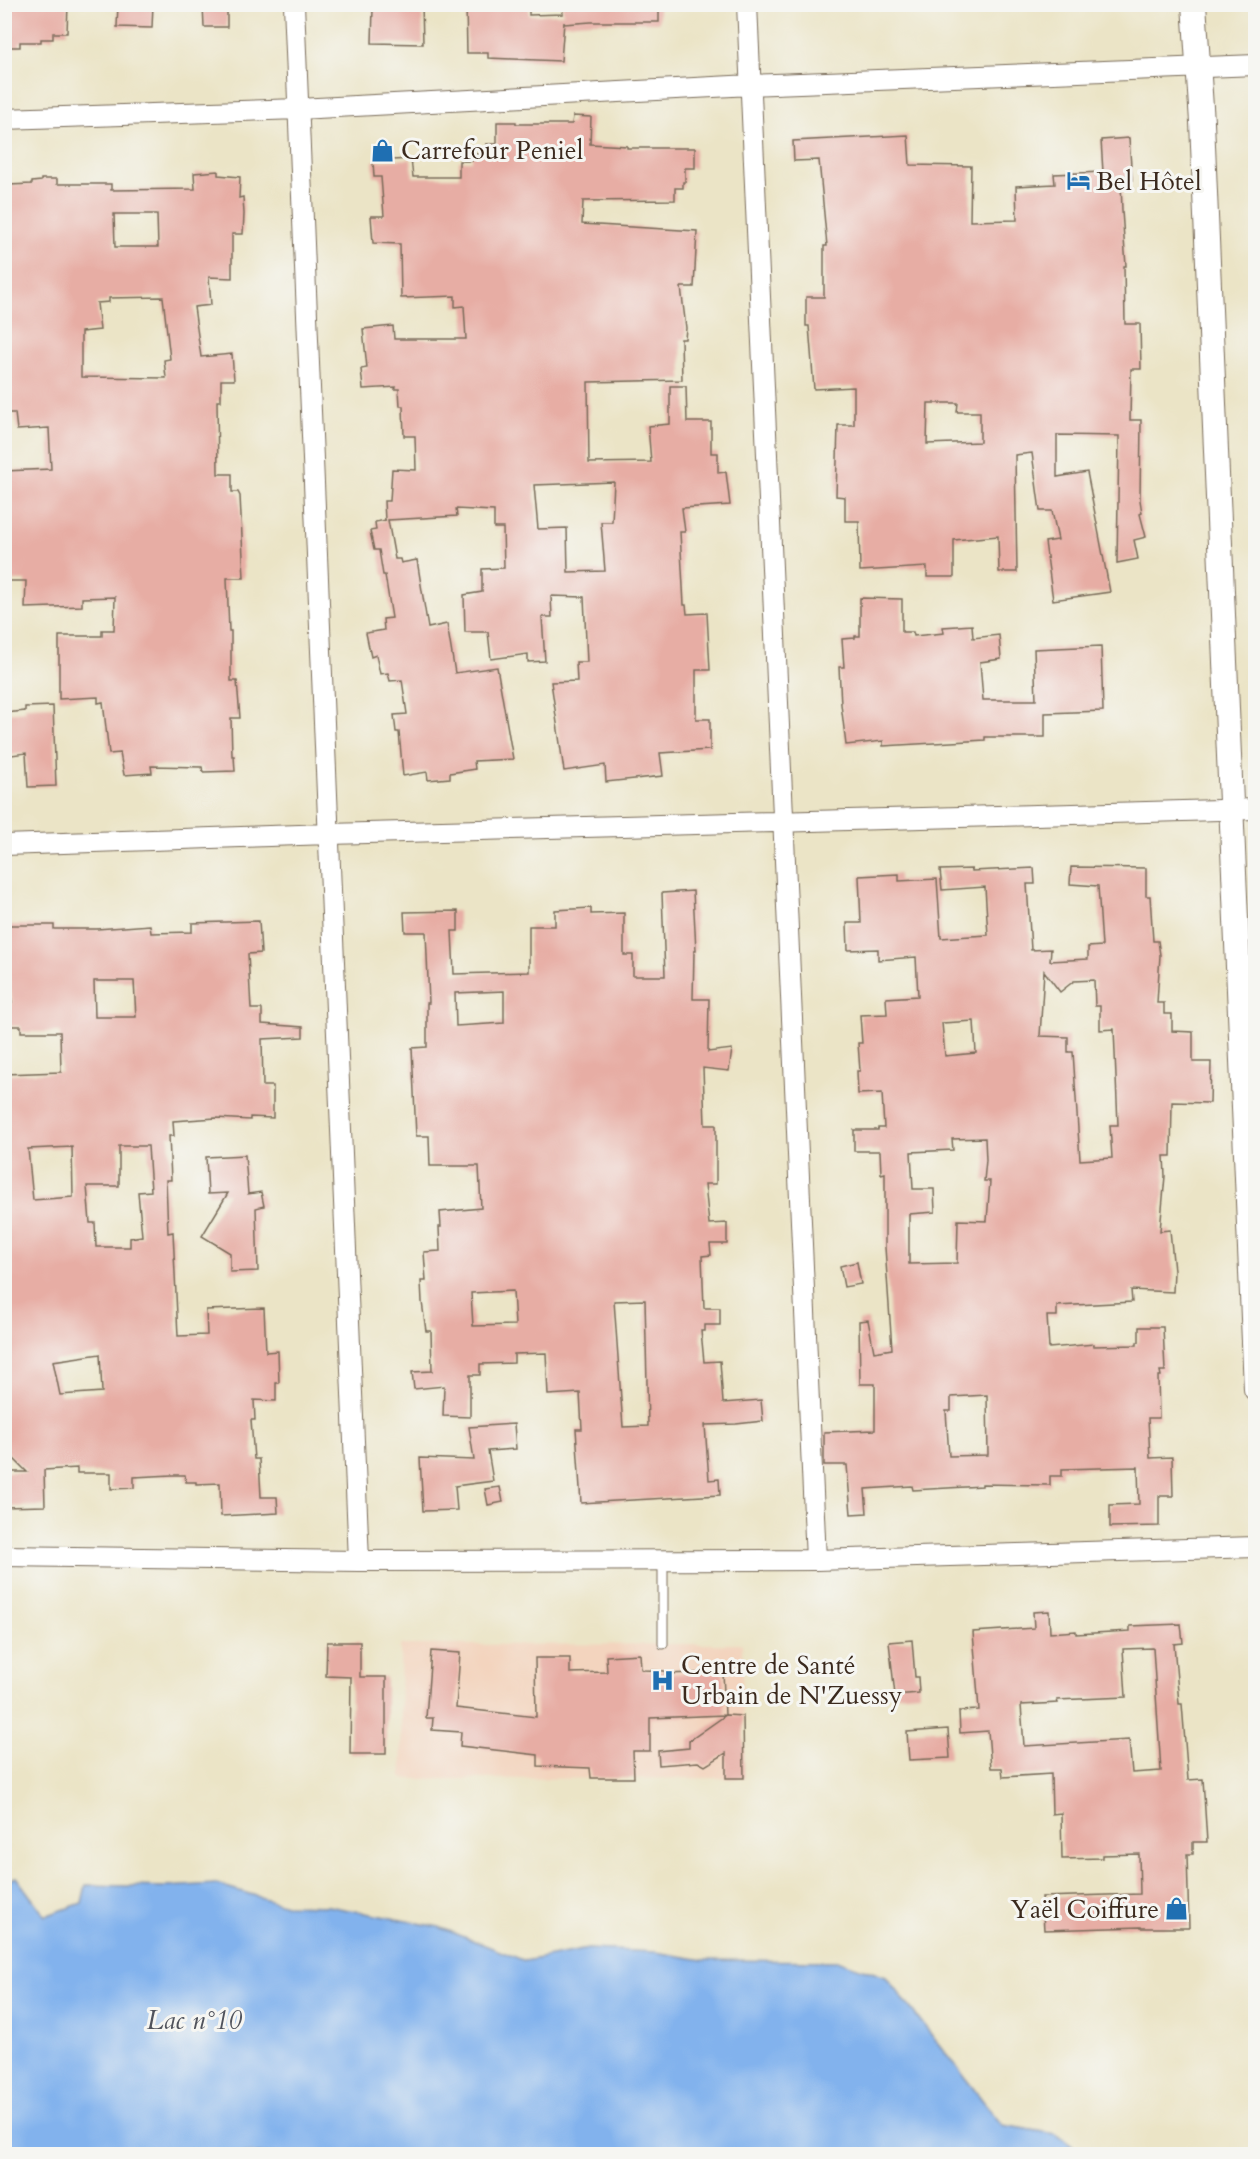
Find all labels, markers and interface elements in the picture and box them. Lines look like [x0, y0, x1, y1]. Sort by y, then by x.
place label: Carrefour Peniel [401, 133, 584, 168]
shop icon: Carrefour Peniel [370, 137, 396, 163]
place label: Bel Hôtel [1096, 164, 1202, 199]
hotel icon: Bel Hôtel [1065, 168, 1091, 194]
place label: Centre de Santé Urbain de N'Zuessy [681, 1648, 903, 1713]
hospital icon: Centre de Santé Urbain de N'Zuessy [650, 1667, 676, 1693]
place label: Yaël Coiffure [1011, 1892, 1159, 1927]
shop icon: Yaël Coiffure [1164, 1896, 1190, 1922]
water label: Lac n°10 [146, 2002, 243, 2039]

